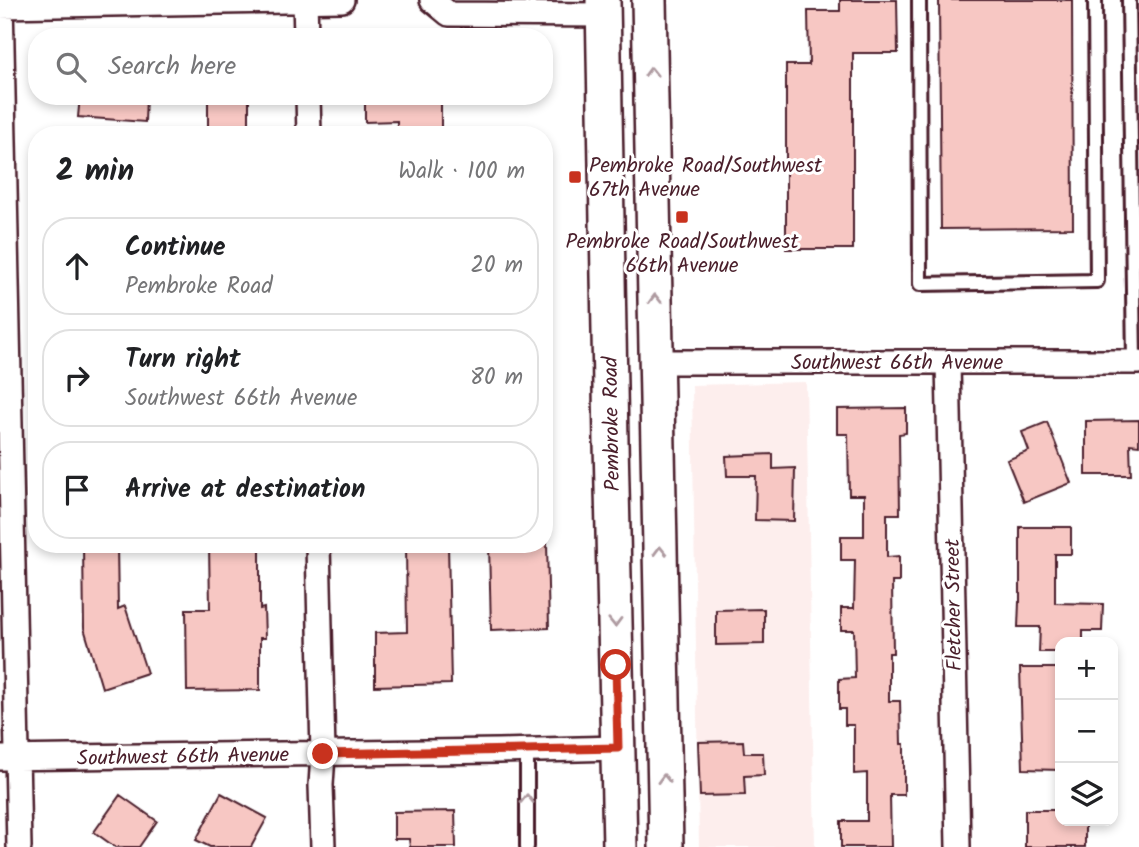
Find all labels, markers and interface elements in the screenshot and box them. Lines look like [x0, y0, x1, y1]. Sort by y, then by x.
search box [28, 28, 553, 105]
text: Search here [108, 46, 236, 88]
icon: search [52, 48, 90, 86]
one-way arrow [643, 66, 658, 77]
text: 2 min [56, 148, 134, 196]
place label: Pembroke Road/Southwest 67th Avenue [589, 150, 823, 207]
text: Walk · 100 m [398, 154, 525, 190]
marker: Pembroke Road/Southwest 67th Avenue [567, 169, 583, 185]
marker: Pembroke Road/Southwest 66th Avenue [674, 209, 690, 225]
place label: Pembroke Road/Southwest 66th Avenue [565, 226, 799, 283]
text: Continue [125, 227, 226, 269]
icon: ahead [58, 247, 96, 285]
text: 20 m [471, 248, 523, 284]
text: Pembroke Road [125, 269, 273, 305]
one-way arrow [647, 294, 663, 304]
text: Turn right [125, 339, 241, 381]
street label: Southwest 66th Avenue [791, 347, 1004, 380]
street label: Pembroke Road [595, 356, 630, 492]
icon: right [58, 359, 96, 397]
text: 80 m [470, 360, 523, 396]
text: Southwest 66th Avenue [125, 381, 357, 417]
text: Arrive at destination [125, 469, 365, 511]
icon: arrive [58, 471, 96, 509]
street label: Fletcher Street [937, 538, 972, 671]
one-way arrow [652, 546, 668, 556]
one-way arrow [607, 617, 622, 628]
map controls [1055, 637, 1118, 826]
button: + [1055, 637, 1118, 700]
route start [600, 649, 631, 680]
button: − [1055, 700, 1118, 763]
route end [307, 738, 338, 769]
street label: Southwest 66th Avenue [77, 739, 290, 776]
button: layers [1055, 763, 1118, 826]
one-way arrow [657, 773, 672, 784]
one-way arrow [519, 793, 535, 803]

